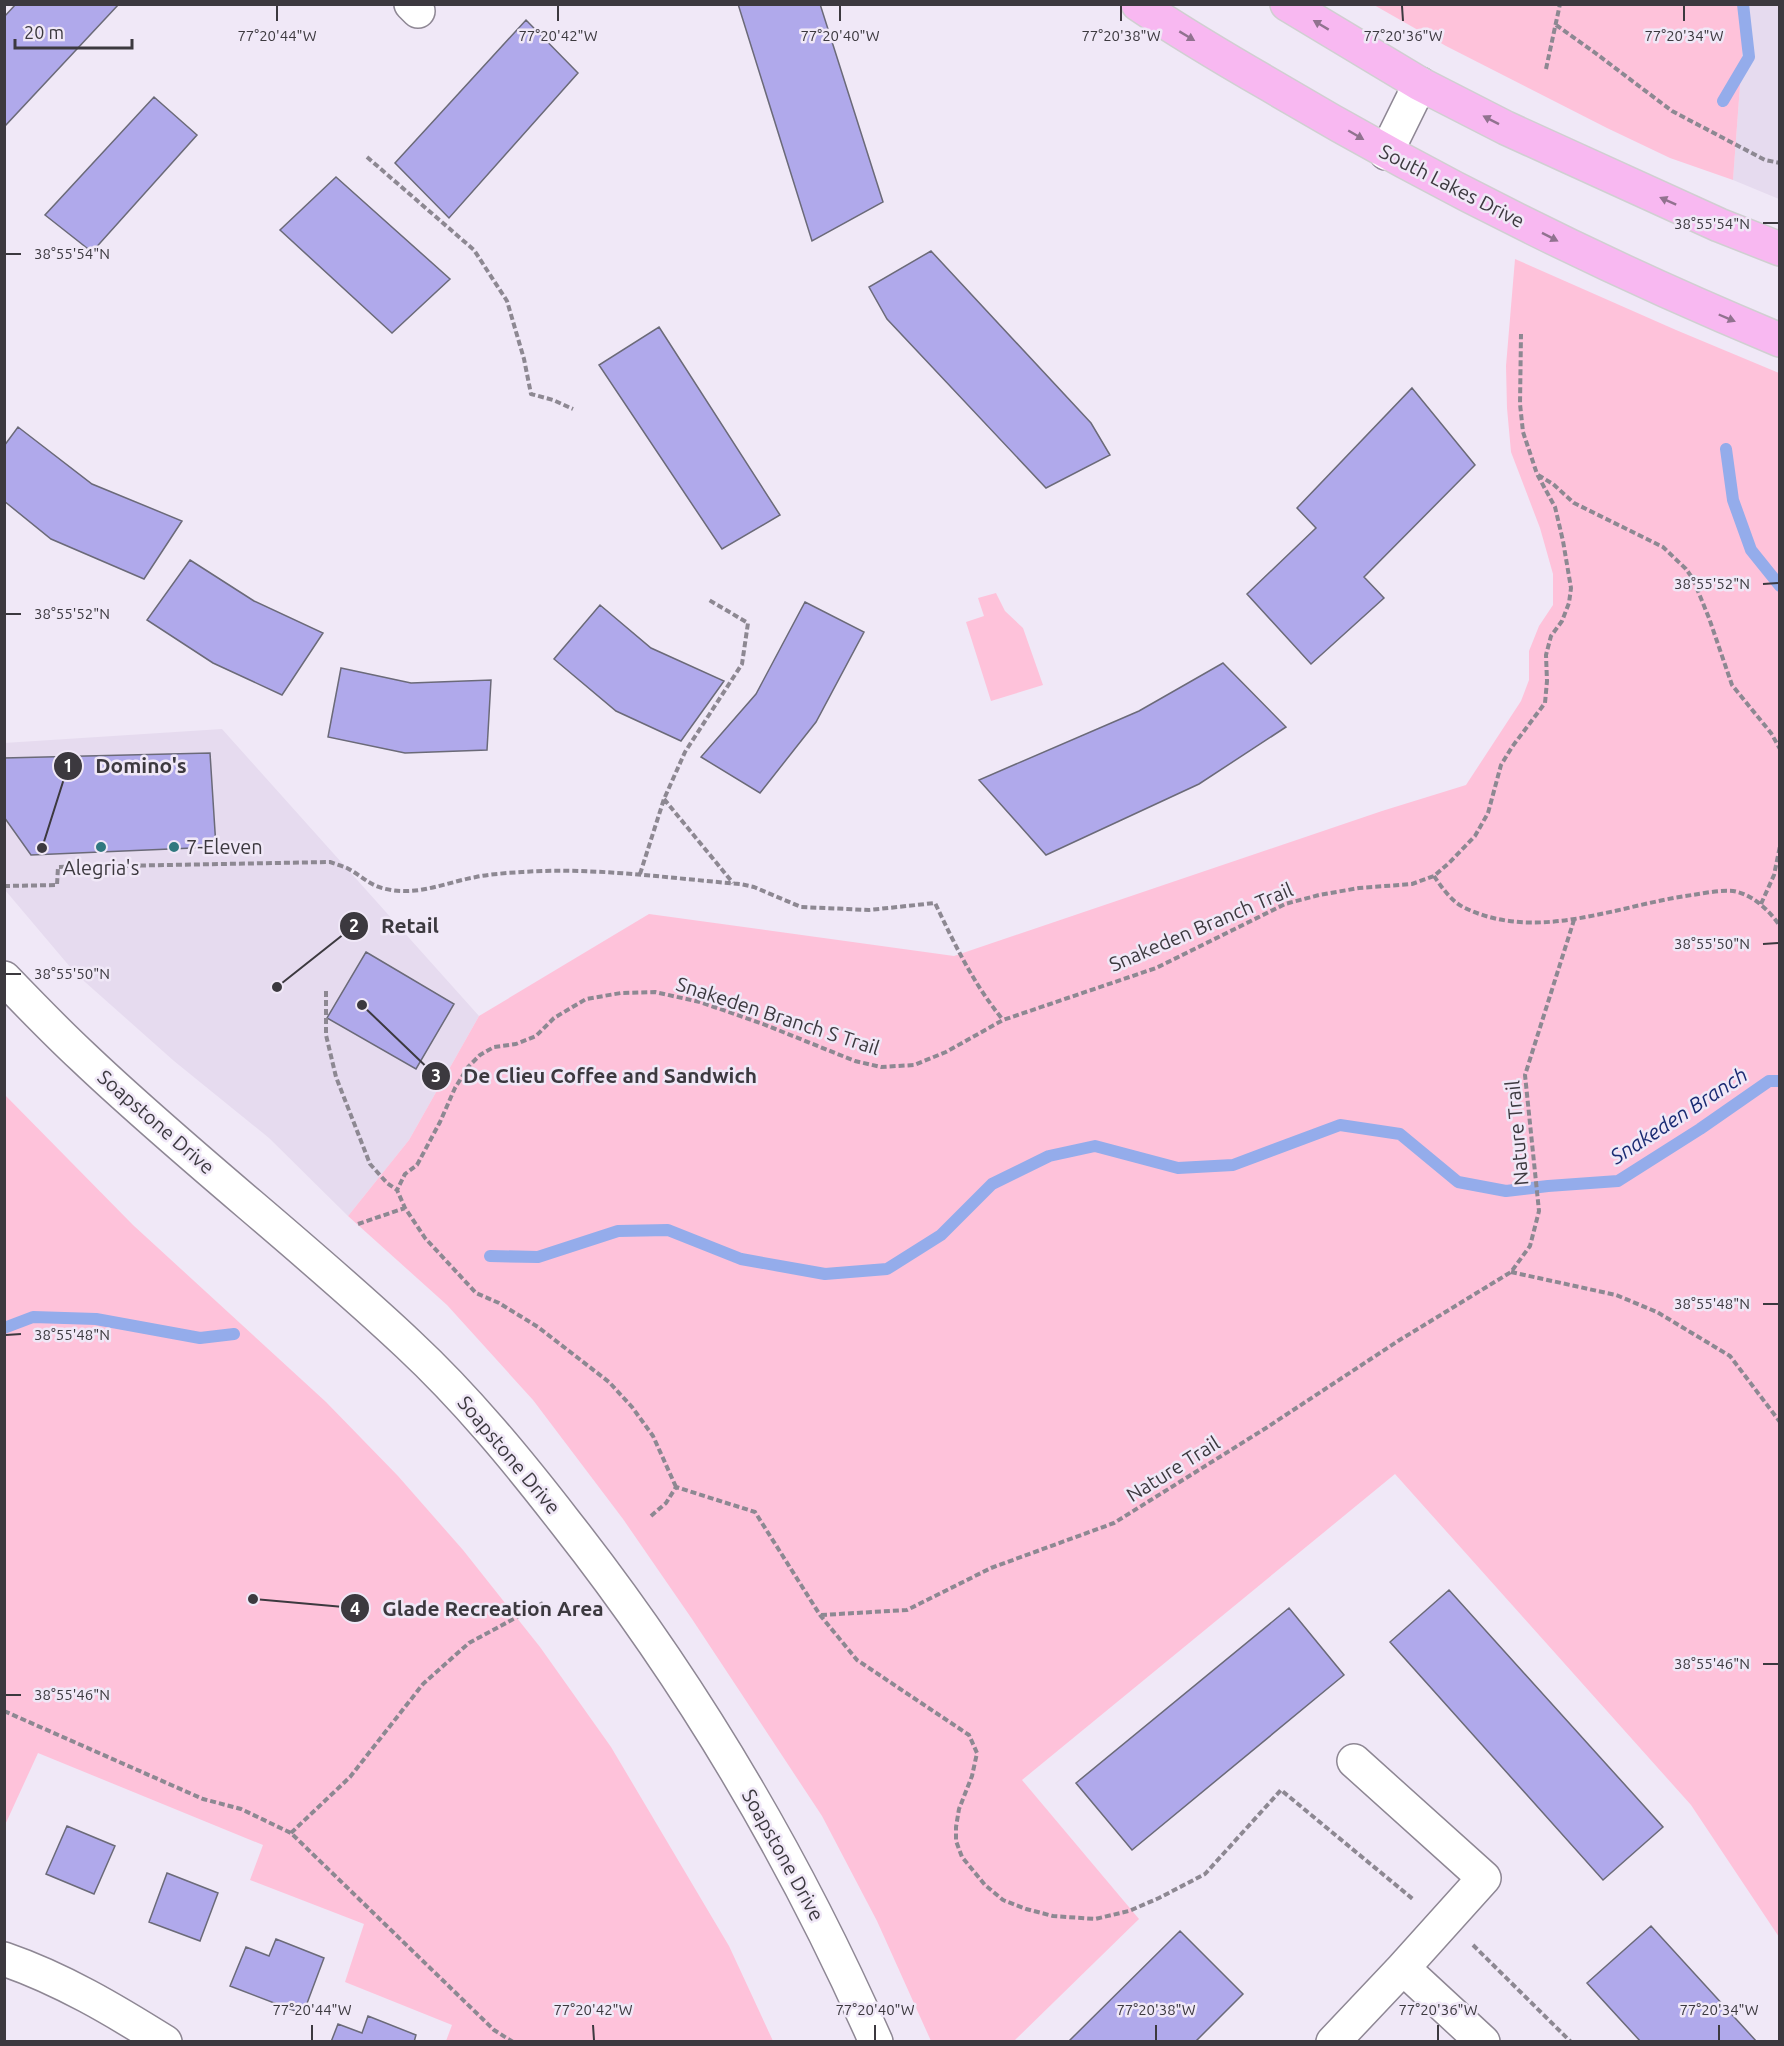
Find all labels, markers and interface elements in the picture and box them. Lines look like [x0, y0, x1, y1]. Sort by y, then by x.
scale bar [15, 12, 132, 50]
one-way arrow [1313, 19, 1329, 30]
text: 20 m [24, 22, 64, 42]
text: 77°20'44"W [237, 27, 317, 44]
text: 77°20'42"W [518, 27, 598, 44]
text: 77°20'40"W [800, 27, 880, 44]
text: 77°20'38"W [1081, 27, 1161, 44]
text: 77°20'36"W [1363, 27, 1443, 44]
text: 77°20'34"W [1644, 27, 1724, 44]
one-way arrow [1179, 31, 1195, 42]
one-way arrow [1482, 115, 1499, 125]
one-way arrow [1347, 130, 1364, 140]
street label: South Lakes Drive [1376, 139, 1528, 232]
one-way arrow [1659, 197, 1676, 206]
text: 38°55'54"N [1674, 215, 1750, 232]
one-way arrow [1541, 231, 1559, 241]
text: 38°55'54"N [34, 245, 110, 262]
one-way arrow [1718, 314, 1736, 323]
text: 38°55'52"N [1674, 575, 1750, 592]
text: 38°55'52"N [34, 605, 110, 622]
callout: Domino's [53, 746, 198, 785]
text: Domino's [95, 753, 187, 777]
text: 1 [63, 755, 73, 775]
place label: 7-Eleven [186, 835, 263, 858]
marker: Alegria's [94, 840, 108, 854]
marker: 7-Eleven [167, 840, 181, 854]
place label: Alegria's [63, 856, 139, 879]
street label: Snakeden Branch Trail [1105, 877, 1296, 976]
callout: Retail [339, 906, 450, 945]
text: Retail [381, 913, 439, 937]
text: 2 [349, 915, 359, 935]
text: 38°55'50"N [1674, 935, 1750, 952]
text: 38°55'50"N [34, 965, 110, 982]
street label: Snakeden Branch S Trail [674, 972, 883, 1059]
callout: De Clieu Coffee and Sandwich [421, 1056, 769, 1095]
water label: Snakeden Branch [1605, 1062, 1752, 1169]
text: De Clieu Coffee and Sandwich [463, 1063, 757, 1087]
street label: Soapstone Drive [93, 1065, 219, 1178]
text: 3 [431, 1065, 441, 1085]
street label: Nature Trail [1500, 1080, 1533, 1187]
text: 38°55'48"N [1674, 1295, 1750, 1312]
text: 38°55'48"N [34, 1326, 110, 1343]
street label: Soapstone Drive [453, 1391, 565, 1518]
street label: Nature Trail [1122, 1431, 1224, 1506]
callout: Glade Recreation Area [340, 1589, 616, 1628]
text: Glade Recreation Area [382, 1596, 604, 1620]
text: 4 [350, 1598, 360, 1618]
text: 38°55'46"N [1674, 1655, 1750, 1672]
text: 38°55'46"N [34, 1686, 110, 1703]
street label: Soapstone Drive [738, 1785, 829, 1924]
text: 77°20'44"W [272, 2001, 352, 2018]
text: 77°20'42"W [553, 2001, 633, 2018]
text: 77°20'40"W [835, 2001, 915, 2018]
text: 77°20'38"W [1116, 2001, 1196, 2018]
text: 77°20'36"W [1398, 2001, 1478, 2018]
text: 77°20'34"W [1679, 2001, 1759, 2018]

